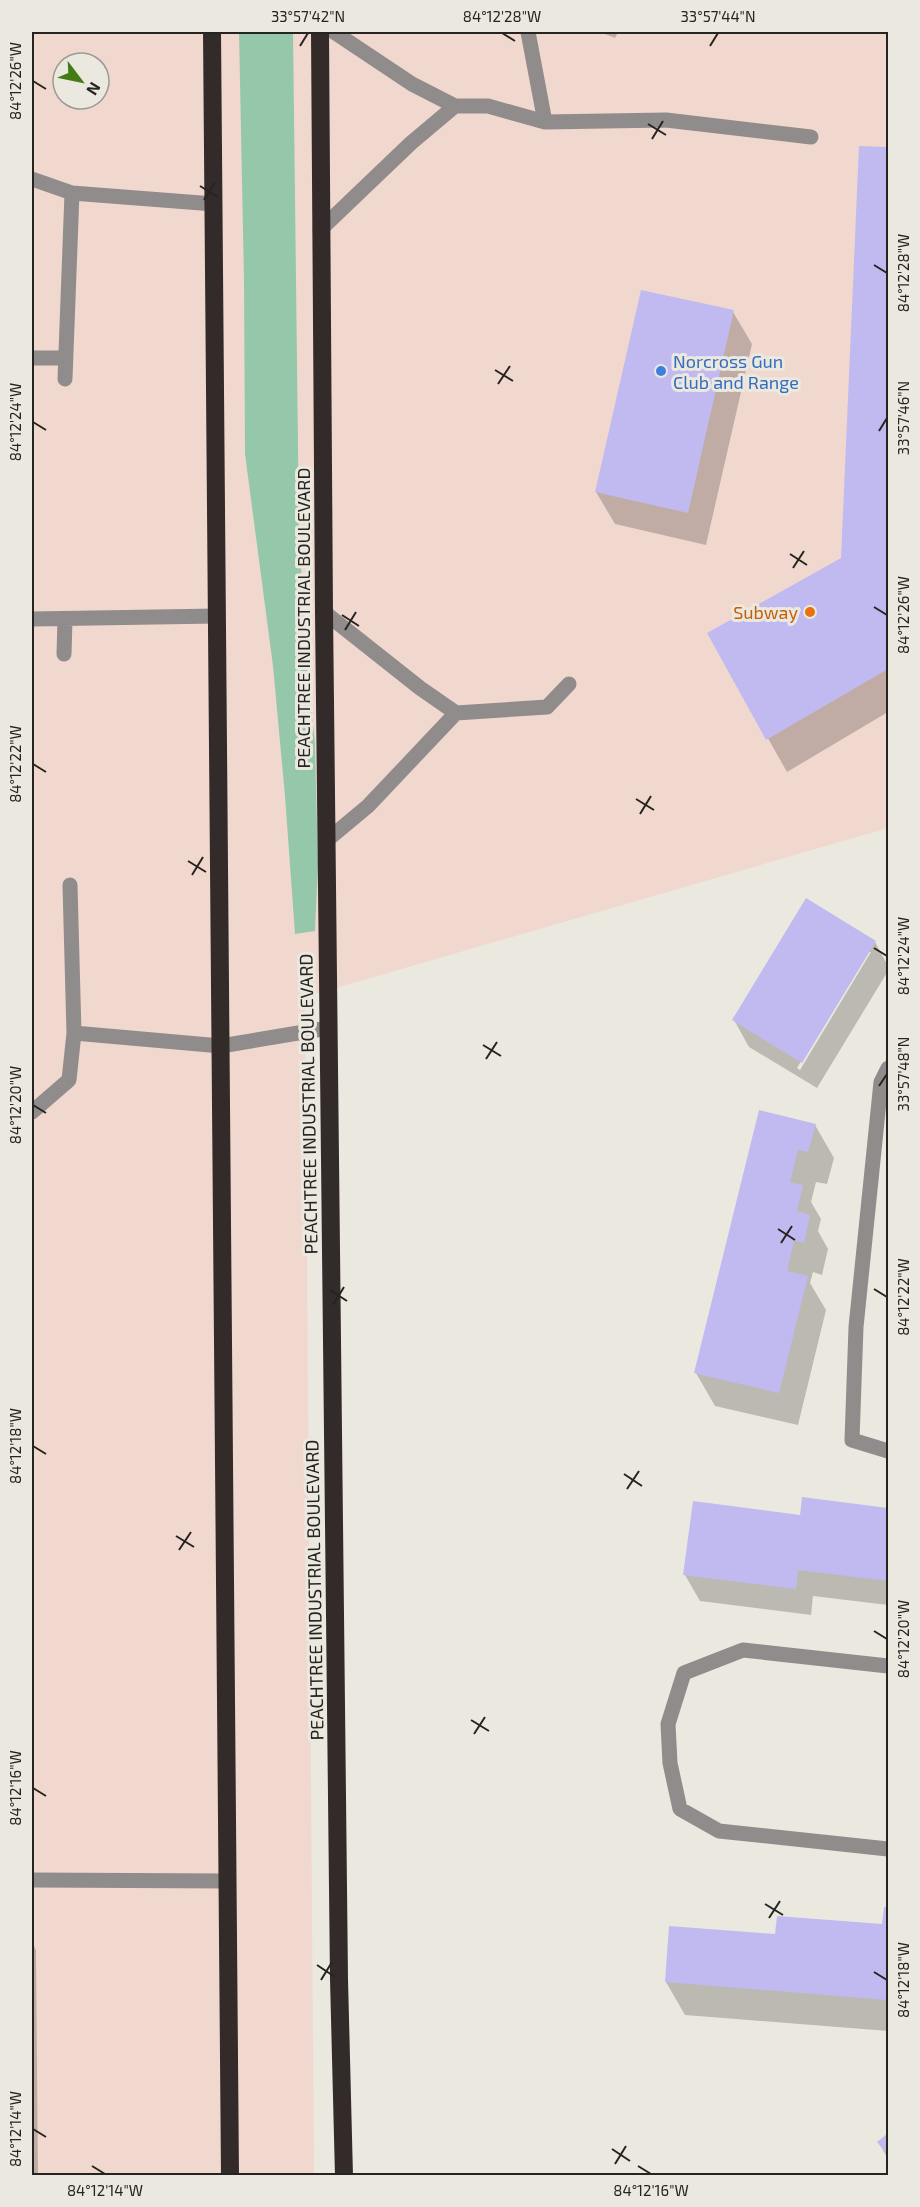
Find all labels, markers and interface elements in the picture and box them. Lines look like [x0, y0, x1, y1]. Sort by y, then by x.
text: 33°57'42"N [271, 7, 345, 25]
text: 84°12'28"W [463, 7, 541, 25]
text: 33°57'44"N [681, 7, 755, 25]
text: 84°12'26"W [6, 42, 24, 120]
north arrow [51, 51, 111, 111]
text: N [83, 79, 105, 99]
text: 84°12'28"W [894, 234, 912, 312]
place label: Norcross Gun Club and Range [673, 350, 799, 393]
marker: Norcross Gun Club and Range [654, 364, 668, 378]
text: 33°57'46"N [894, 381, 912, 455]
text: 84°12'24"W [6, 383, 24, 461]
street label: PEACHTREE INDUSTRIAL BOULEVARD [292, 468, 314, 768]
text: 84°12'26"W [894, 576, 912, 654]
place label: Subway [733, 601, 798, 623]
marker: Subway [803, 605, 817, 619]
text: 84°12'22"W [6, 725, 24, 803]
text: 84°12'24"W [894, 917, 912, 995]
street label: PEACHTREE INDUSTRIAL BOULEVARD [294, 953, 322, 1255]
text: 33°57'48"N [894, 1037, 912, 1111]
text: 84°12'20"W [6, 1066, 24, 1144]
text: 84°12'22"W [894, 1258, 912, 1336]
text: 84°12'18"W [6, 1408, 24, 1484]
street label: PEACHTREE INDUSTRIAL BOULEVARD [300, 1439, 328, 1741]
text: 84°12'20"W [894, 1600, 912, 1678]
text: 84°12'16"W [6, 1750, 24, 1826]
text: 84°12'18"W [894, 1942, 912, 2018]
text: 84°12'14"W [6, 2091, 24, 2167]
text: 84°12'14"W [67, 2181, 143, 2199]
text: 84°12'16"W [613, 2181, 689, 2199]

